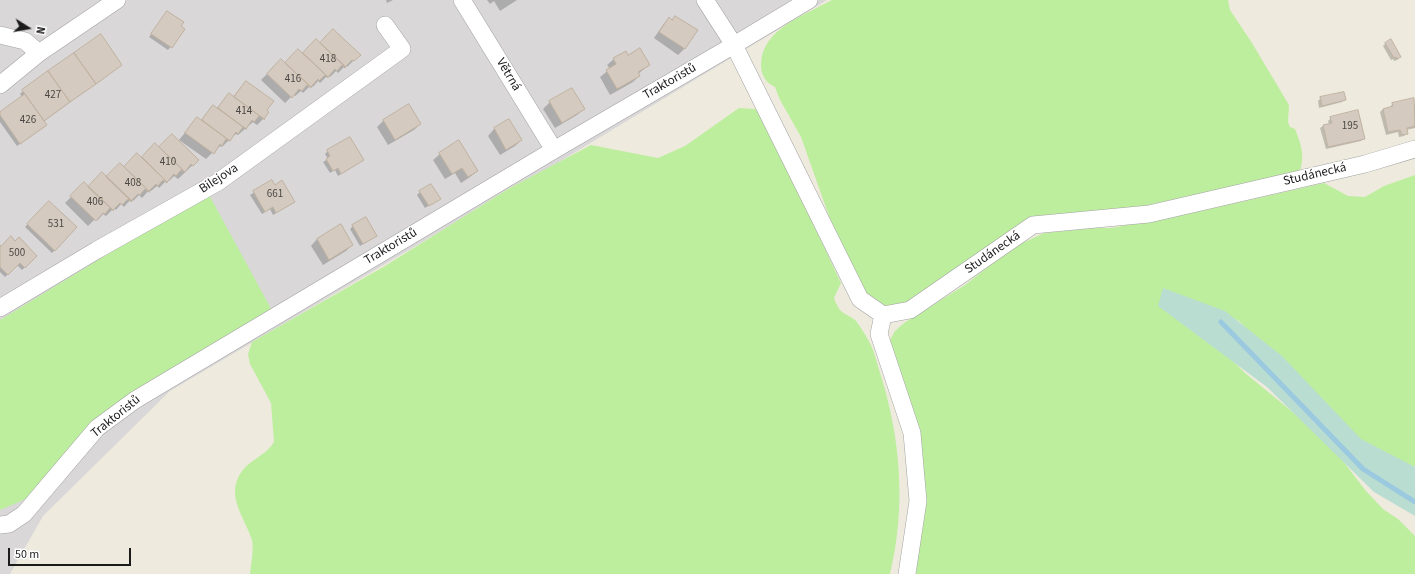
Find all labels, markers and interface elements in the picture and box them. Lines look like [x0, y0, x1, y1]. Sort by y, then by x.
north arrow [8, 8, 48, 48]
text: N [32, 25, 48, 35]
house number: 418 [320, 53, 336, 67]
street label: Větrná [492, 56, 524, 94]
street label: Traktoristů [641, 61, 699, 103]
house number: 416 [285, 73, 301, 87]
house number: 427 [45, 89, 61, 103]
house number: 414 [236, 105, 252, 119]
house number: 426 [20, 114, 36, 128]
house number: 195 [1342, 120, 1358, 134]
house number: 410 [160, 156, 176, 170]
street label: Studánecká [1282, 160, 1348, 190]
street label: Bilejova [197, 161, 241, 197]
house number: 408 [125, 177, 141, 191]
house number: 661 [267, 188, 283, 202]
house number: 406 [87, 196, 103, 210]
house number: 531 [48, 218, 64, 232]
street label: Traktoristů [362, 225, 420, 269]
street label: Studánecká [962, 228, 1024, 278]
house number: 500 [9, 247, 25, 261]
street label: Traktoristů [88, 392, 144, 442]
scale bar [10, 540, 133, 566]
text: 50 m [15, 546, 39, 563]

